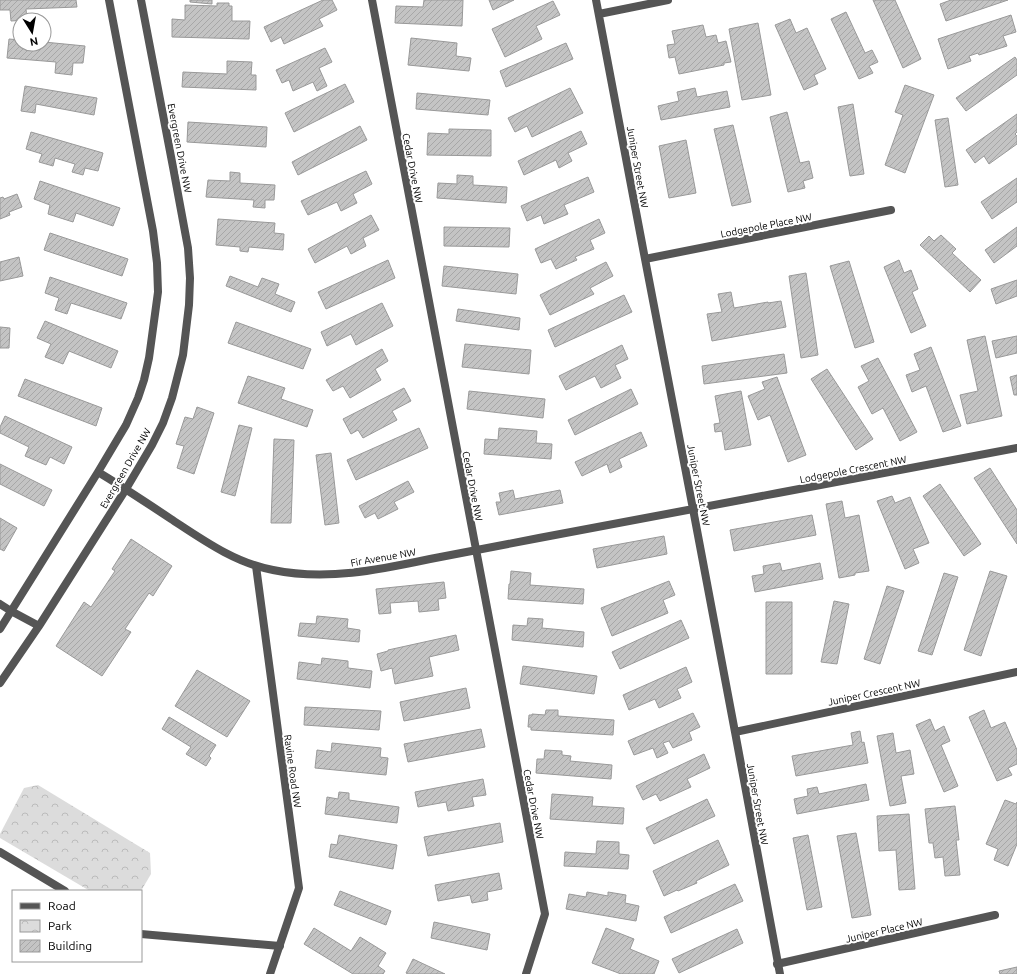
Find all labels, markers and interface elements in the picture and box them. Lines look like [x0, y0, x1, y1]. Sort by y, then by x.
north arrow [12, 12, 52, 52]
text: N [29, 35, 39, 48]
street label: Evergreen Drive NW [165, 103, 194, 194]
street label: Juniper Street NW [625, 125, 650, 209]
street label: Cedar Drive NW [400, 132, 425, 204]
street label: Lodgepole Place NW [720, 211, 813, 240]
street label: Evergreen Drive NW [98, 426, 153, 510]
street label: Juniper Street NW [685, 443, 712, 527]
street label: Cedar Drive NW [460, 450, 485, 522]
street label: Lodgepole Crescent NW [799, 454, 907, 485]
street label: Fir Avenue NW [350, 546, 417, 569]
street label: Juniper Crescent NW [827, 677, 921, 708]
street label: Ravine Road NW [282, 734, 303, 808]
street label: Juniper Street NW [745, 762, 770, 846]
street label: Cedar Drive NW [521, 768, 546, 840]
legend [12, 890, 142, 962]
text: Road [48, 899, 76, 912]
street label: Juniper Place NW [844, 916, 924, 945]
text: Park [48, 919, 72, 932]
text: Building [48, 939, 92, 952]

